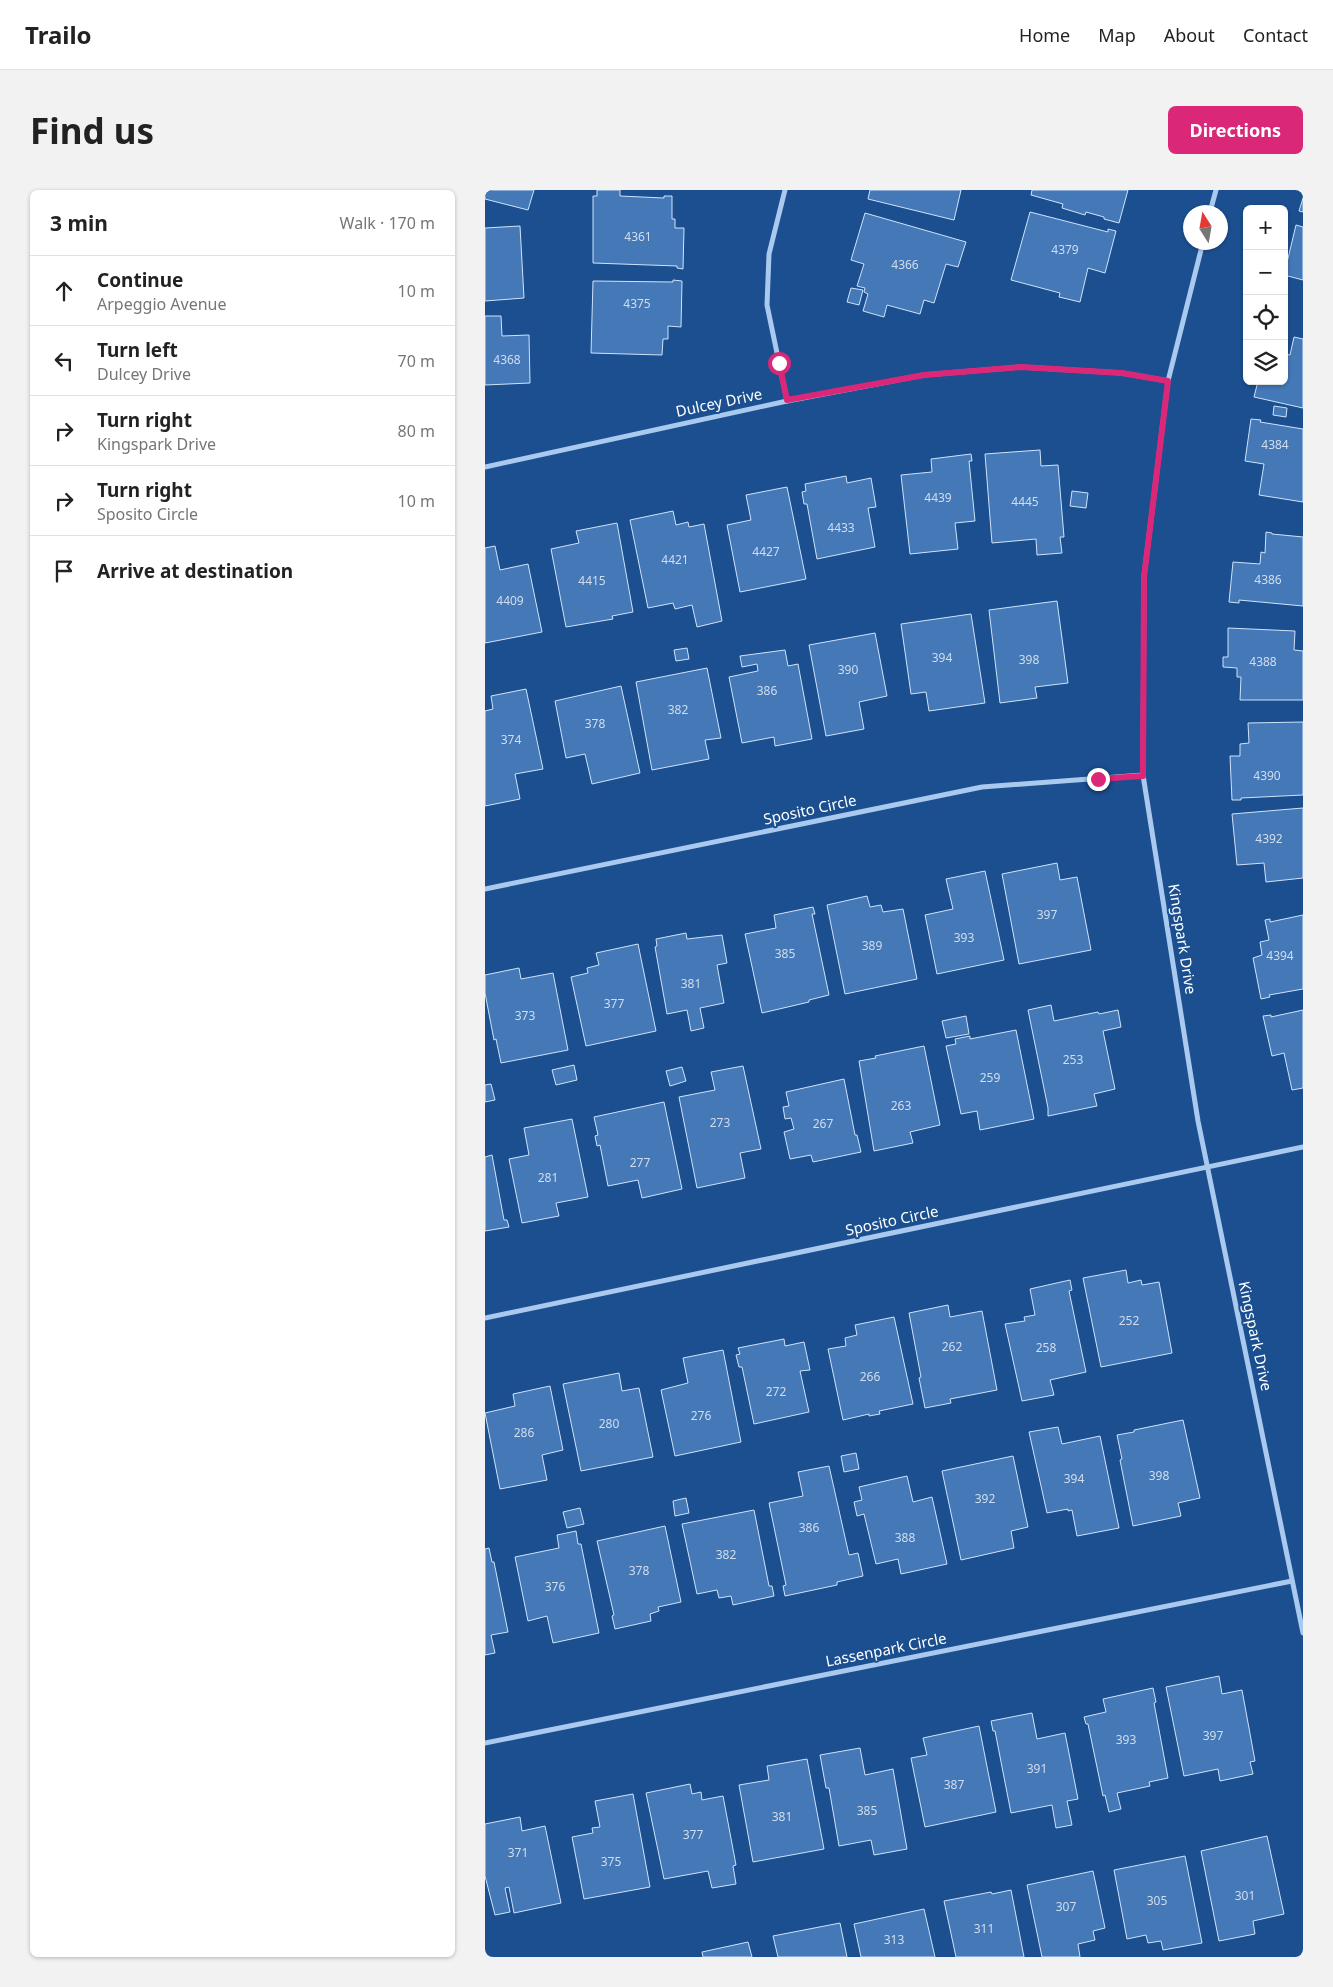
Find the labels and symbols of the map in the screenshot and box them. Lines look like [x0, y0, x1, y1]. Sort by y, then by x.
north arrow [1183, 205, 1228, 250]
house number: 4361 [624, 228, 652, 245]
house number: 4379 [1051, 241, 1079, 258]
house number: 4366 [891, 256, 919, 273]
house number: 4375 [623, 295, 651, 312]
house number: 4368 [493, 351, 521, 368]
route start [768, 352, 791, 375]
street label: Dulcey Drive [674, 383, 764, 421]
house number: 4384 [1261, 436, 1289, 453]
house number: 4439 [924, 489, 952, 506]
house number: 4445 [1011, 493, 1039, 510]
house number: 4433 [827, 519, 855, 536]
house number: 4427 [752, 543, 780, 560]
house number: 4421 [661, 551, 689, 568]
house number: 4386 [1254, 571, 1282, 588]
house number: 4415 [578, 572, 606, 589]
house number: 4409 [496, 592, 524, 609]
house number: 394 [932, 649, 952, 666]
house number: 398 [1019, 651, 1039, 668]
house number: 4388 [1249, 653, 1277, 670]
house number: 390 [838, 661, 858, 678]
house number: 386 [757, 682, 777, 699]
house number: 382 [668, 701, 688, 718]
house number: 378 [585, 715, 605, 732]
house number: 374 [501, 731, 521, 748]
house number: 4390 [1253, 767, 1281, 784]
route end [1087, 768, 1110, 791]
street label: Sposito Circle [761, 789, 858, 829]
house number: 4392 [1255, 830, 1283, 847]
street label: Kingspark Drive [1164, 882, 1202, 996]
house number: 397 [1037, 906, 1057, 923]
house number: 393 [954, 929, 974, 946]
house number: 389 [862, 937, 882, 954]
house number: 385 [775, 945, 795, 962]
house number: 4394 [1266, 947, 1294, 964]
house number: 381 [681, 975, 701, 992]
house number: 377 [604, 995, 624, 1012]
house number: 373 [515, 1007, 535, 1024]
house number: 253 [1063, 1051, 1083, 1068]
house number: 259 [980, 1069, 1000, 1086]
house number: 263 [891, 1097, 911, 1114]
house number: 273 [710, 1114, 730, 1131]
house number: 267 [813, 1115, 833, 1132]
house number: 277 [630, 1154, 650, 1171]
house number: 281 [538, 1169, 558, 1186]
street label: Sposito Circle [843, 1200, 940, 1240]
street label: Kingspark Drive [1235, 1279, 1277, 1392]
house number: 252 [1119, 1312, 1139, 1329]
house number: 262 [942, 1338, 962, 1355]
house number: 258 [1036, 1339, 1056, 1356]
house number: 266 [860, 1368, 880, 1385]
house number: 272 [766, 1383, 786, 1400]
house number: 276 [691, 1407, 711, 1424]
house number: 280 [599, 1415, 619, 1432]
house number: 286 [514, 1424, 534, 1441]
house number: 398 [1149, 1467, 1169, 1484]
house number: 394 [1064, 1470, 1084, 1487]
house number: 392 [975, 1490, 995, 1507]
house number: 386 [799, 1519, 819, 1536]
house number: 388 [895, 1529, 915, 1546]
house number: 382 [716, 1546, 736, 1563]
house number: 378 [629, 1562, 649, 1579]
house number: 376 [545, 1578, 565, 1595]
street label: Lassenpark Circle [824, 1627, 948, 1671]
house number: 397 [1203, 1727, 1223, 1744]
house number: 393 [1116, 1731, 1136, 1748]
house number: 391 [1027, 1760, 1047, 1777]
house number: 387 [944, 1776, 964, 1793]
house number: 385 [857, 1802, 877, 1819]
house number: 381 [772, 1808, 792, 1825]
house number: 377 [683, 1826, 703, 1843]
house number: 371 [508, 1844, 528, 1861]
house number: 375 [601, 1853, 621, 1870]
house number: 301 [1235, 1887, 1255, 1904]
house number: 305 [1147, 1892, 1167, 1909]
house number: 307 [1056, 1898, 1076, 1915]
house number: 311 [974, 1920, 994, 1937]
house number: 313 [884, 1931, 904, 1948]

